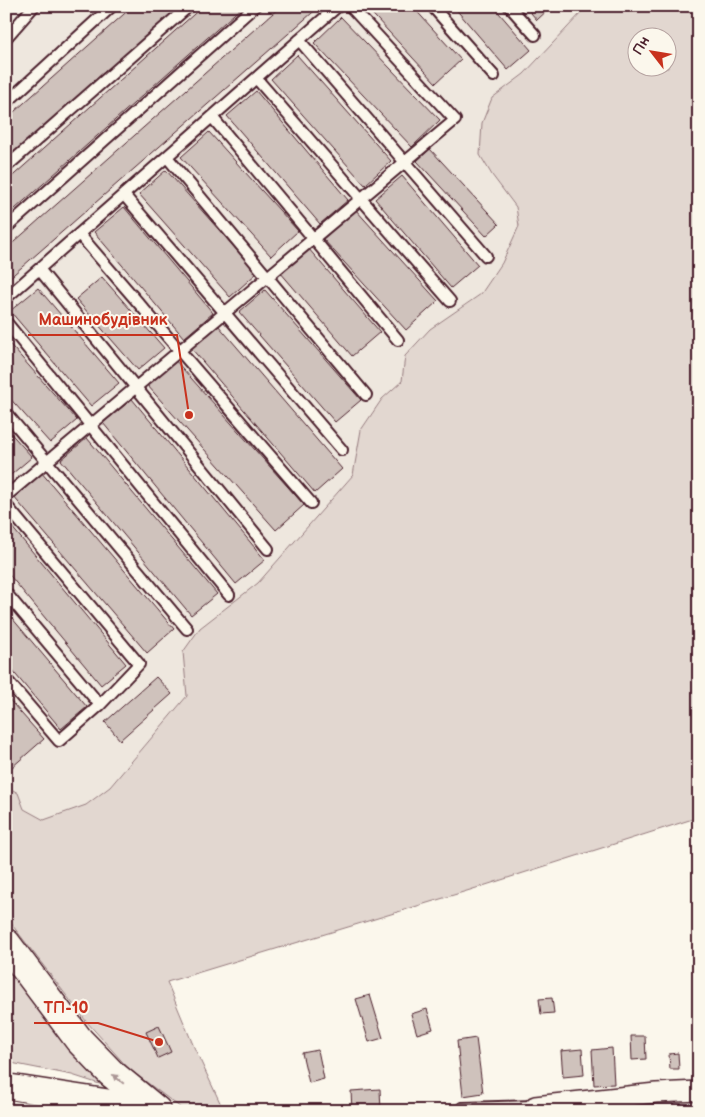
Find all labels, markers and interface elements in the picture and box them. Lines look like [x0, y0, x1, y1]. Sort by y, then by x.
north arrow [628, 28, 678, 78]
text: Пн [629, 33, 653, 58]
callout: Машинобудівник [28, 304, 177, 335]
text: Машинобудівник [39, 311, 168, 330]
callout: ТП-10 [34, 992, 98, 1023]
text: ТП-10 [44, 999, 88, 1018]
one-way arrow [112, 1073, 125, 1084]

